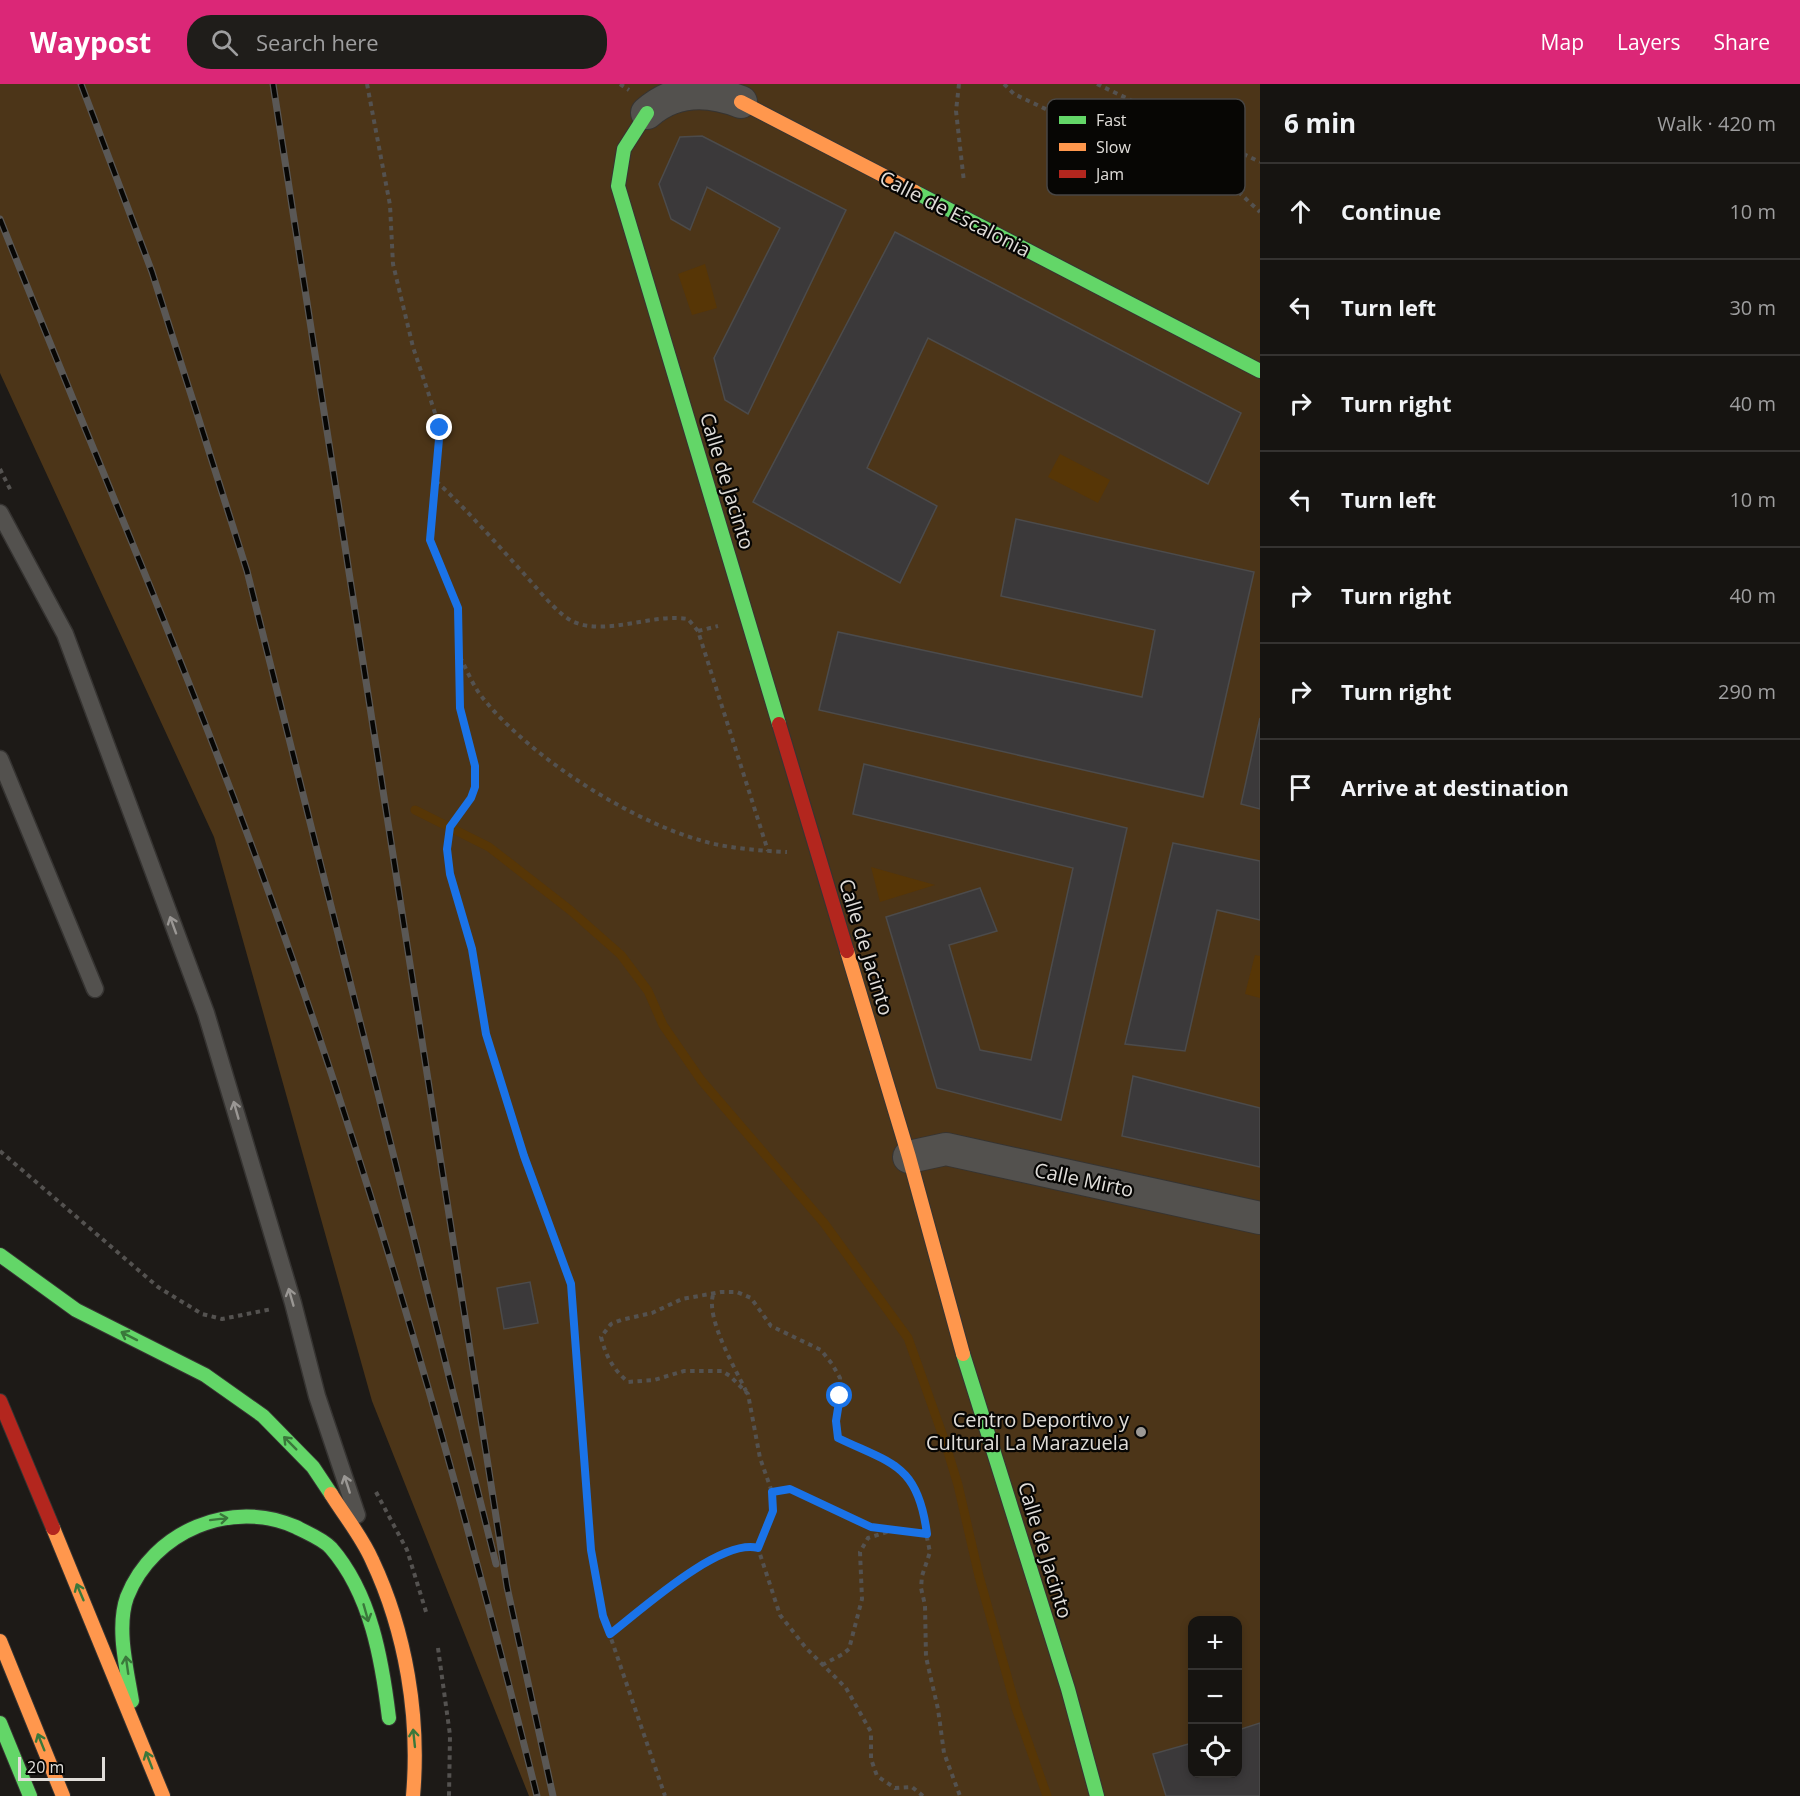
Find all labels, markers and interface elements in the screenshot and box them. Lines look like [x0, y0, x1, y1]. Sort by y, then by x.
search box [187, 15, 607, 69]
text: Waypost [30, 23, 151, 61]
icon: search [208, 26, 241, 59]
text: Search here [256, 27, 379, 57]
text: Map [1541, 28, 1584, 56]
text: Layers [1617, 28, 1681, 56]
text: Share [1714, 28, 1770, 56]
legend [1047, 99, 1245, 195]
text: 6 min [1284, 105, 1356, 141]
text: Fast [1096, 109, 1127, 131]
text: Walk · 420 m [1657, 110, 1776, 137]
text: Slow [1096, 136, 1131, 158]
text: Jam [1094, 163, 1124, 185]
street label: Calle de Escalonia [875, 164, 1035, 263]
icon: ahead [1284, 195, 1317, 228]
text: Continue [1341, 196, 1441, 226]
text: 10 m [1729, 198, 1776, 225]
icon: left [1284, 291, 1317, 324]
text: Turn left [1341, 292, 1436, 322]
text: 30 m [1729, 294, 1776, 321]
icon: right [1284, 387, 1317, 420]
text: Turn right [1341, 388, 1452, 418]
text: 40 m [1729, 390, 1776, 417]
street label: Calle de Jacinto [694, 409, 761, 552]
route end [426, 414, 452, 440]
icon: left [1284, 483, 1317, 516]
text: Turn left [1341, 484, 1436, 514]
text: 10 m [1729, 486, 1776, 513]
icon: right [1284, 579, 1317, 612]
text: Turn right [1341, 580, 1452, 610]
text: 40 m [1729, 582, 1776, 609]
icon: right [1284, 675, 1317, 708]
text: Turn right [1341, 676, 1452, 706]
text: 290 m [1718, 678, 1776, 705]
icon: arrive [1284, 771, 1317, 804]
text: Arrive at destination [1341, 772, 1569, 802]
street label: Calle de Jacinto [833, 875, 900, 1018]
one-way arrow [167, 916, 178, 935]
one-way arrow [230, 1101, 241, 1120]
street label: Calle Mirto [1032, 1156, 1136, 1203]
one-way arrow [285, 1288, 296, 1307]
one-way arrow [120, 1330, 138, 1341]
route start [826, 1382, 852, 1408]
place label: Centro Deportivo y Cultural La Marazuela [926, 1406, 1130, 1456]
marker: Centro Deportivo y Cultural La Marazuela [1134, 1425, 1148, 1439]
one-way arrow [282, 1436, 297, 1451]
one-way arrow [341, 1474, 352, 1493]
street label: Calle de Jacinto [1012, 1478, 1079, 1621]
one-way arrow [208, 1513, 228, 1524]
one-way arrow [74, 1583, 85, 1602]
one-way arrow [361, 1603, 373, 1622]
map controls [1188, 1616, 1242, 1778]
button: + [1188, 1616, 1242, 1670]
one-way arrow [121, 1656, 132, 1676]
button: − [1188, 1670, 1242, 1724]
button: locate [1188, 1724, 1242, 1778]
one-way arrow [408, 1728, 419, 1748]
one-way arrow [35, 1733, 46, 1752]
one-way arrow [143, 1751, 154, 1769]
scale bar [18, 1754, 105, 1782]
text: 20 m [27, 1756, 64, 1778]

